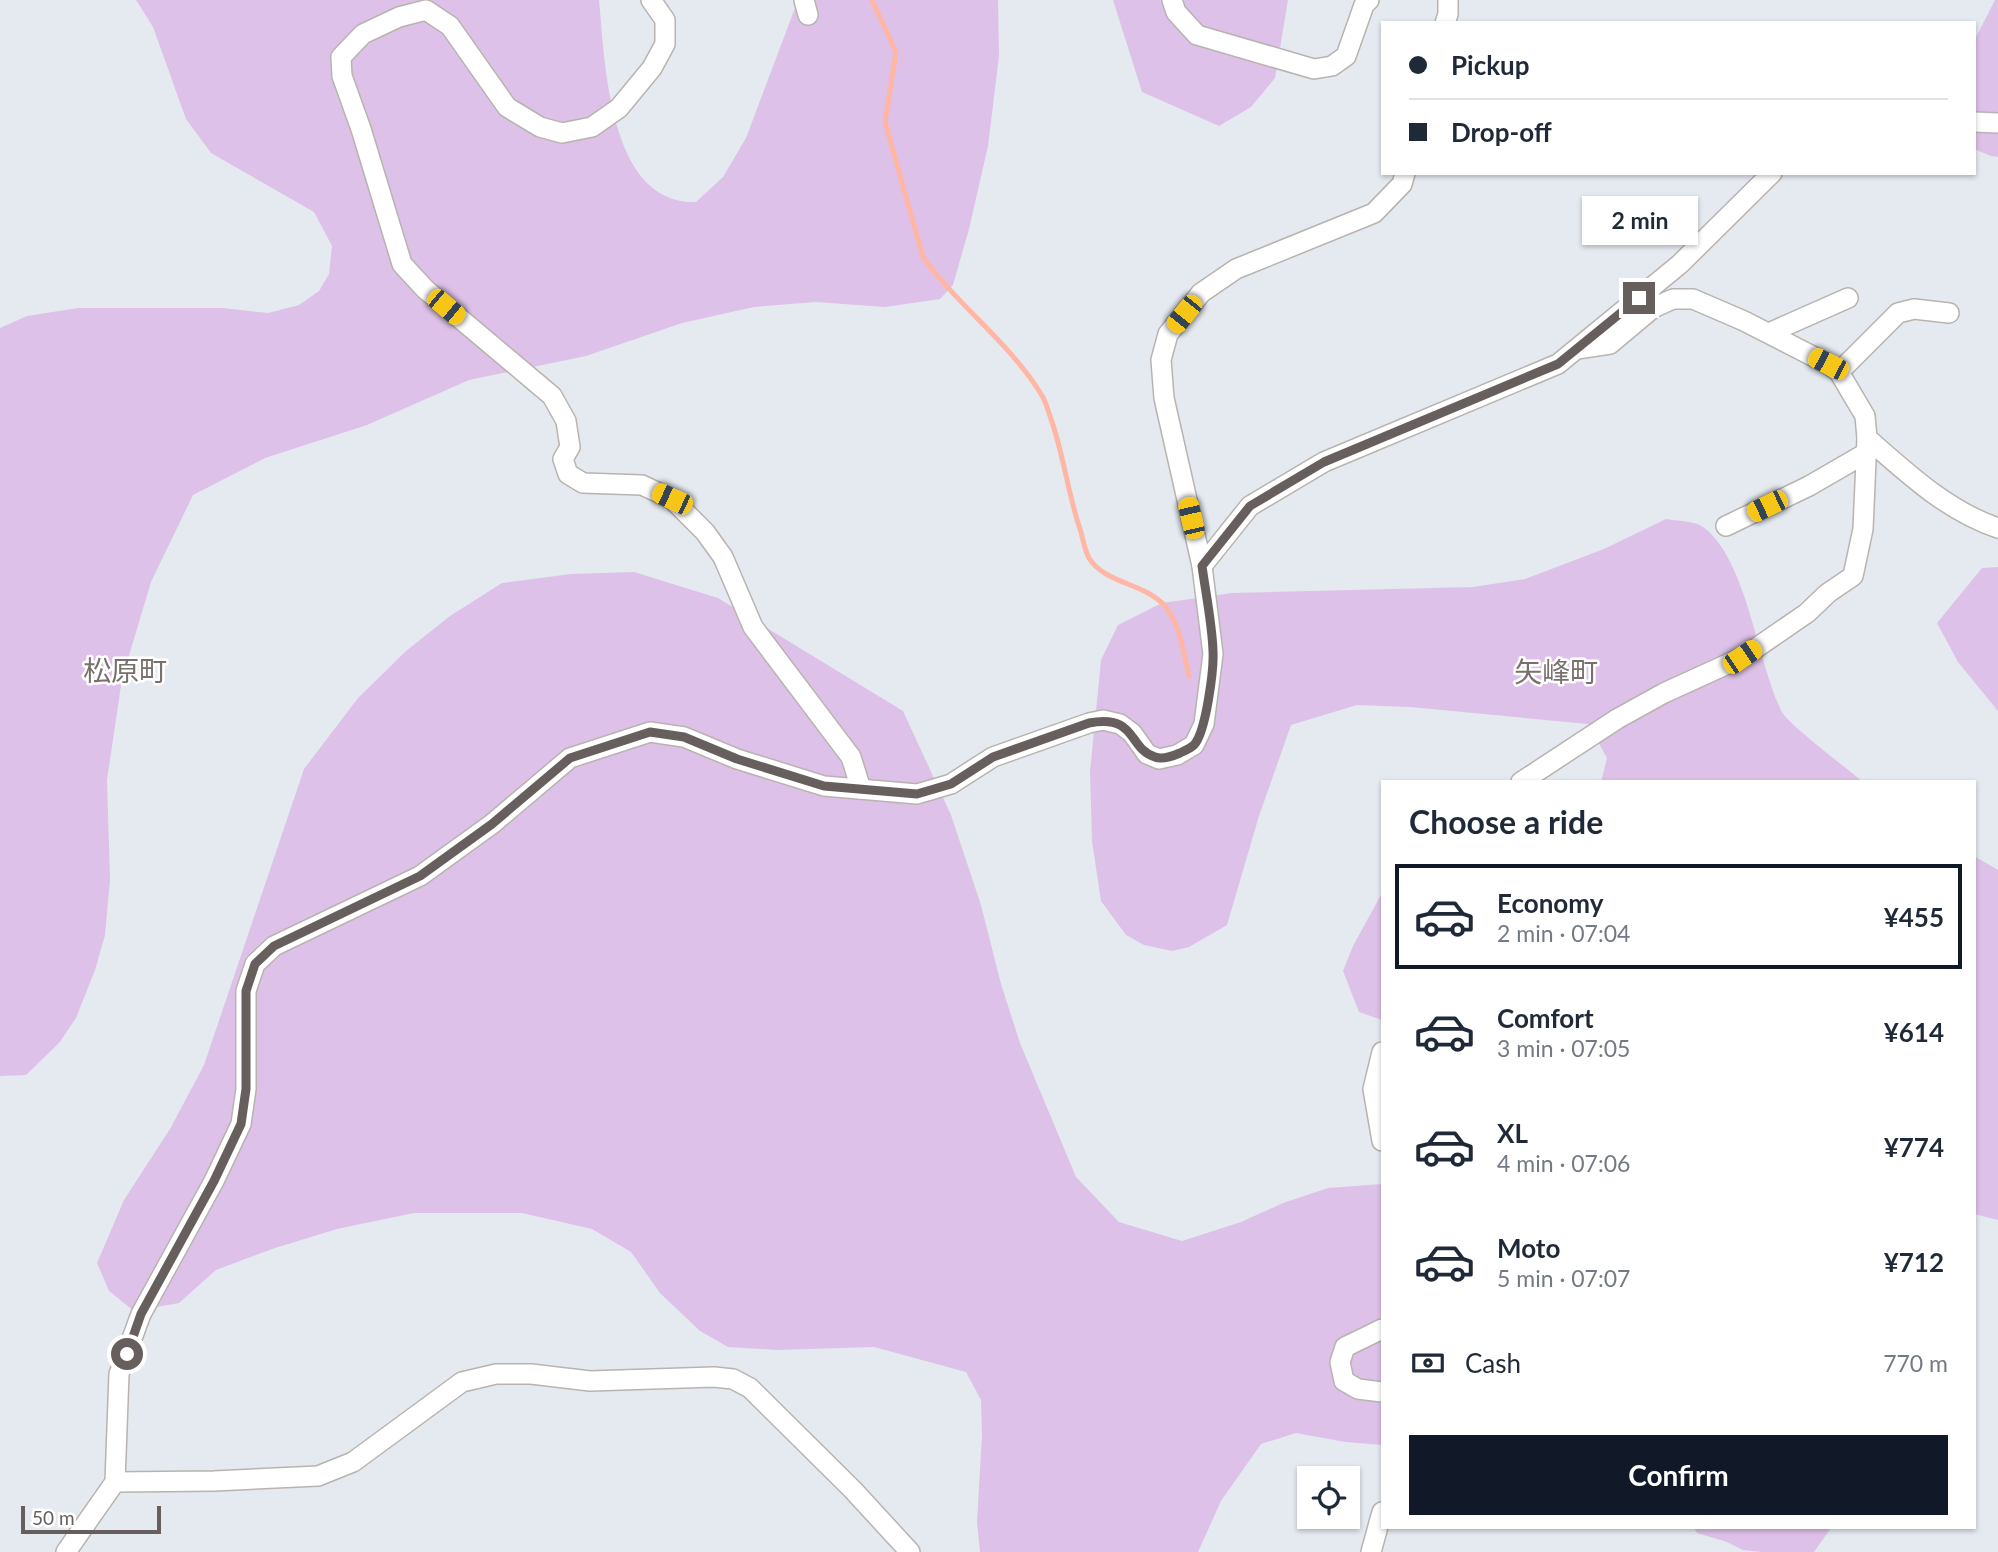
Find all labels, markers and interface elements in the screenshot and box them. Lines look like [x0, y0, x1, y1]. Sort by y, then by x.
text: Pickup [1451, 49, 1530, 81]
text: Drop-off [1451, 116, 1552, 148]
callout: 2 min [1581, 196, 1697, 246]
text: 2 min [1611, 206, 1669, 234]
route end [1623, 282, 1655, 314]
car [424, 285, 469, 329]
car [1163, 291, 1206, 337]
car [1805, 345, 1852, 383]
car [649, 481, 696, 517]
car [1744, 487, 1791, 525]
car [1177, 495, 1206, 541]
car [1719, 637, 1766, 677]
district label: 松原町 [83, 653, 167, 687]
district label: 矢峰町 [1514, 654, 1598, 688]
text: Choose a ride [1409, 802, 1603, 841]
icon: car [1413, 885, 1476, 948]
text: Economy [1497, 887, 1603, 919]
text: ¥455 [1884, 901, 1944, 933]
text: 2 min · 07:04 [1497, 919, 1630, 947]
icon: car [1413, 1000, 1476, 1063]
text: Comfort [1497, 1002, 1594, 1034]
text: ¥614 [1884, 1016, 1944, 1048]
text: 3 min · 07:05 [1497, 1034, 1630, 1062]
icon: car [1413, 1115, 1476, 1178]
text: XL [1497, 1117, 1528, 1149]
text: ¥774 [1884, 1131, 1944, 1163]
text: 4 min · 07:06 [1497, 1149, 1630, 1177]
icon: car [1413, 1230, 1476, 1293]
text: Moto [1497, 1232, 1560, 1264]
text: ¥712 [1884, 1246, 1944, 1278]
text: 5 min · 07:07 [1497, 1264, 1630, 1292]
route start [111, 1338, 143, 1370]
icon: cash [1409, 1344, 1447, 1382]
text: Cash [1465, 1347, 1521, 1379]
text: 770 m [1883, 1349, 1948, 1377]
button: Confirm [1409, 1435, 1948, 1515]
map controls [1297, 1466, 1360, 1529]
button: locate [1297, 1466, 1360, 1529]
scale bar [21, 1503, 161, 1535]
text: 50 m [32, 1506, 75, 1529]

